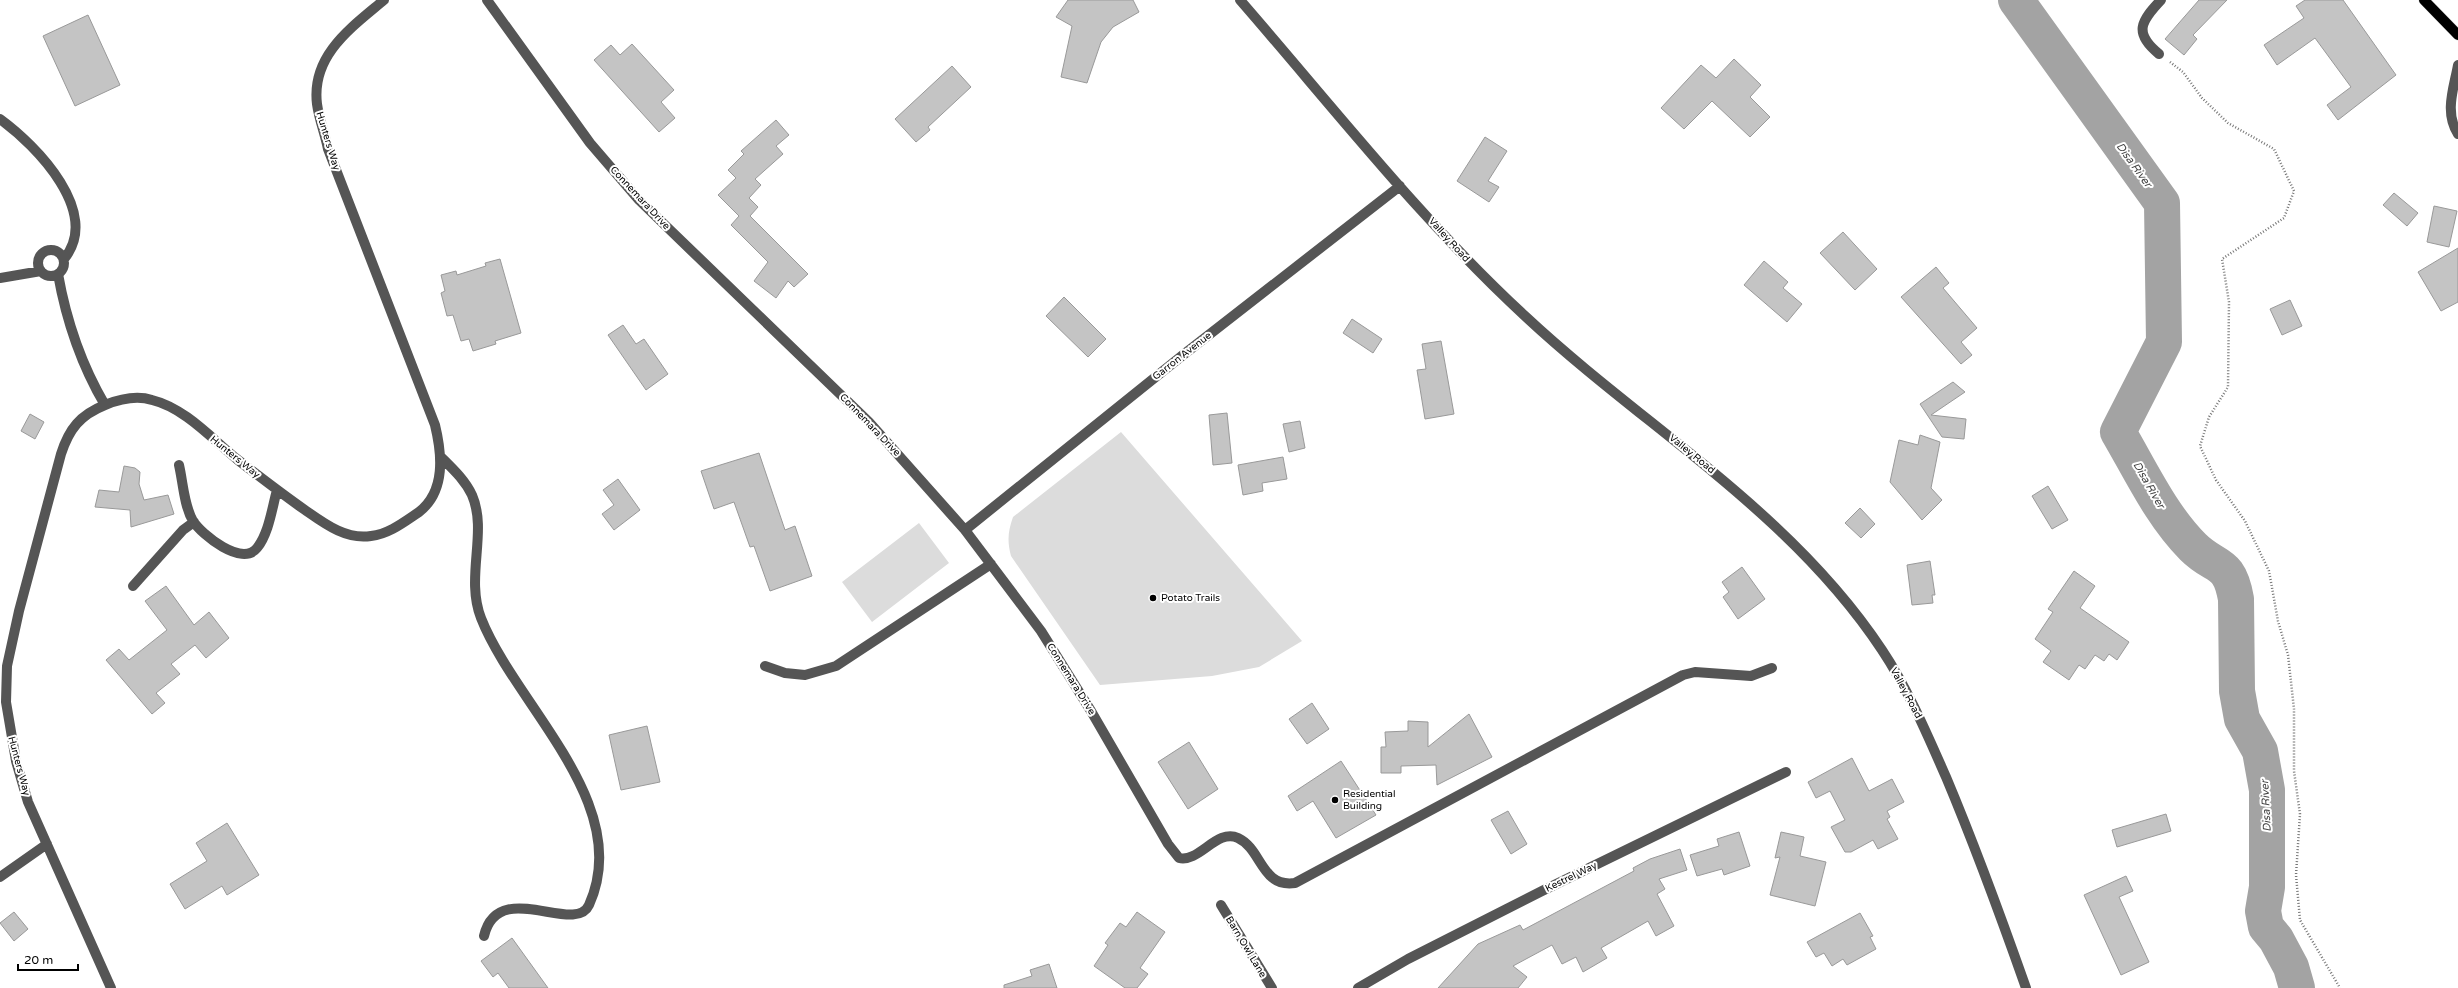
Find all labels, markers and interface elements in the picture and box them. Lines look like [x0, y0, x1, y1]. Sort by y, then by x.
street label: Hunters Way [313, 110, 343, 172]
water label: Disa River [2113, 140, 2156, 191]
street label: Connemara Drive [608, 164, 673, 232]
street label: Valley Road [1426, 215, 1472, 265]
street label: Garron Avenue [1150, 329, 1214, 383]
street label: Connemara Drive [837, 391, 903, 459]
street label: Valley Road [1667, 432, 1717, 476]
street label: Hunters Way [208, 433, 263, 481]
water label: Disa River [2130, 459, 2169, 512]
place label: Potato Trails [1161, 592, 1220, 604]
marker: Potato Trails [1148, 593, 1158, 603]
street label: Connemara Drive [1044, 641, 1098, 717]
street label: Valley Road [1888, 666, 1924, 720]
street label: Hunters Way [5, 735, 33, 797]
water label: Disa River [2258, 778, 2274, 832]
place label: Residential Building [1343, 788, 1395, 812]
marker: Residential Building [1330, 795, 1340, 805]
street label: Kestrel Way [1543, 859, 1599, 895]
street label: Barn Owl Lane [1223, 914, 1269, 980]
scale bar [18, 946, 78, 972]
text: 20 m [24, 953, 53, 967]

